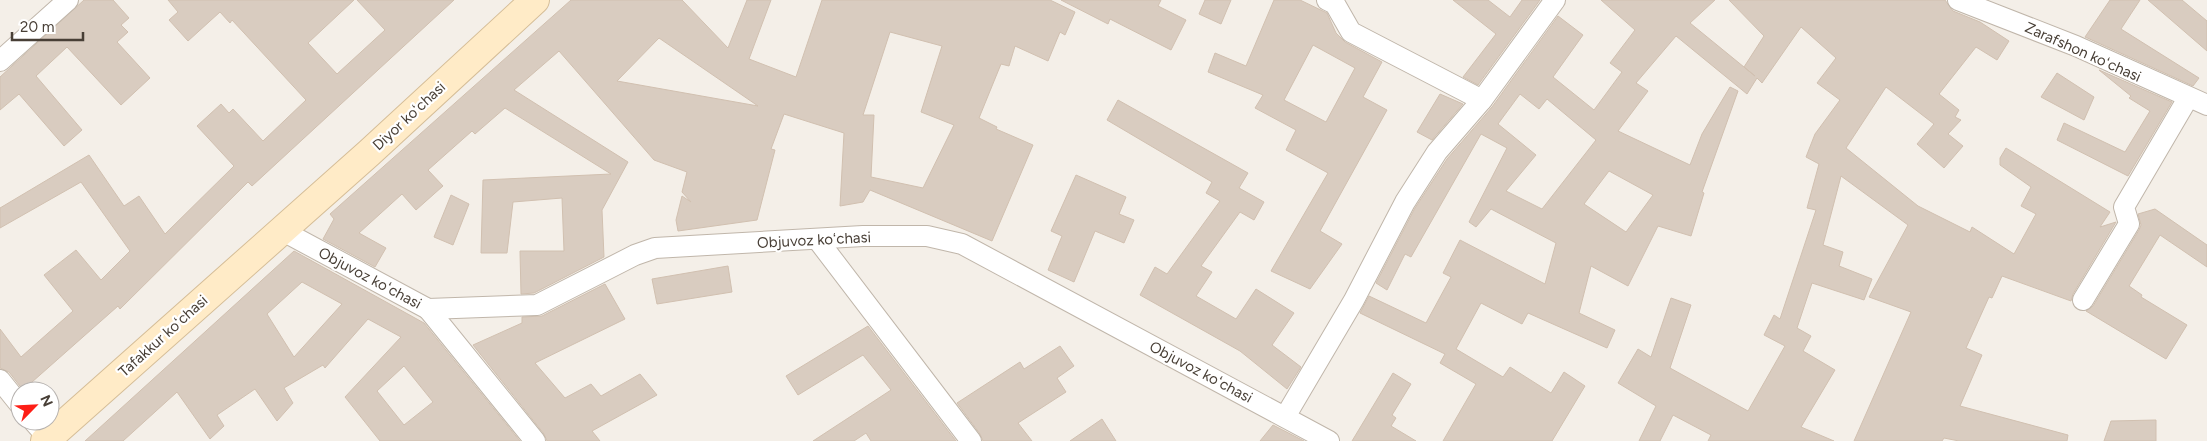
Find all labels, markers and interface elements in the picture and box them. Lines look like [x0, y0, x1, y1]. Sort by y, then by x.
scale bar [12, 10, 84, 42]
text: 20 m [20, 18, 54, 36]
street label: Zarafshon koʻchasi [2022, 18, 2144, 86]
street label: Diyor koʻchasi [369, 78, 449, 154]
street label: Objuvoz koʻchasi [757, 228, 871, 252]
street label: Objuvoz koʻchasi [315, 243, 425, 313]
street label: Tafakkur koʻchasi [115, 291, 211, 381]
street label: Objuvoz koʻchasi [1146, 337, 1256, 407]
north arrow [10, 381, 60, 431]
text: N [36, 393, 56, 409]

